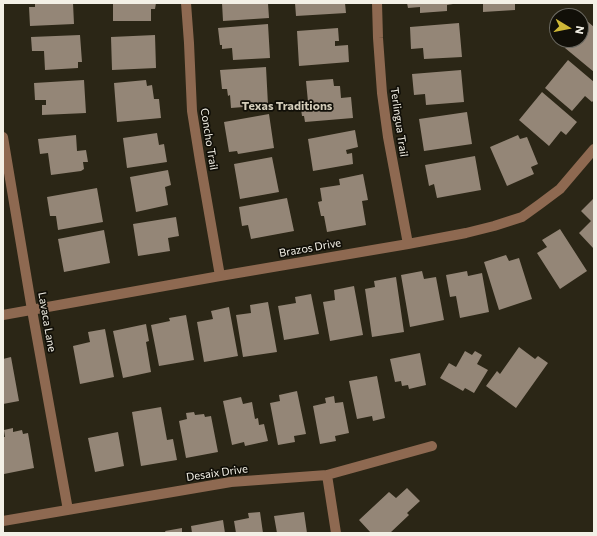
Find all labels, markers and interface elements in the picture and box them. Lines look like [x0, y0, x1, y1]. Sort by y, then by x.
north arrow [549, 8, 589, 48]
text: N [573, 25, 587, 35]
street label: Terlingua Trail [388, 86, 410, 158]
district label: Texas Traditions [242, 99, 332, 113]
street label: Concho Trail [198, 107, 220, 171]
street label: Brazos Drive [278, 236, 342, 260]
street label: Lavaca Lane [35, 291, 59, 353]
street label: Desaix Drive [185, 462, 249, 484]

